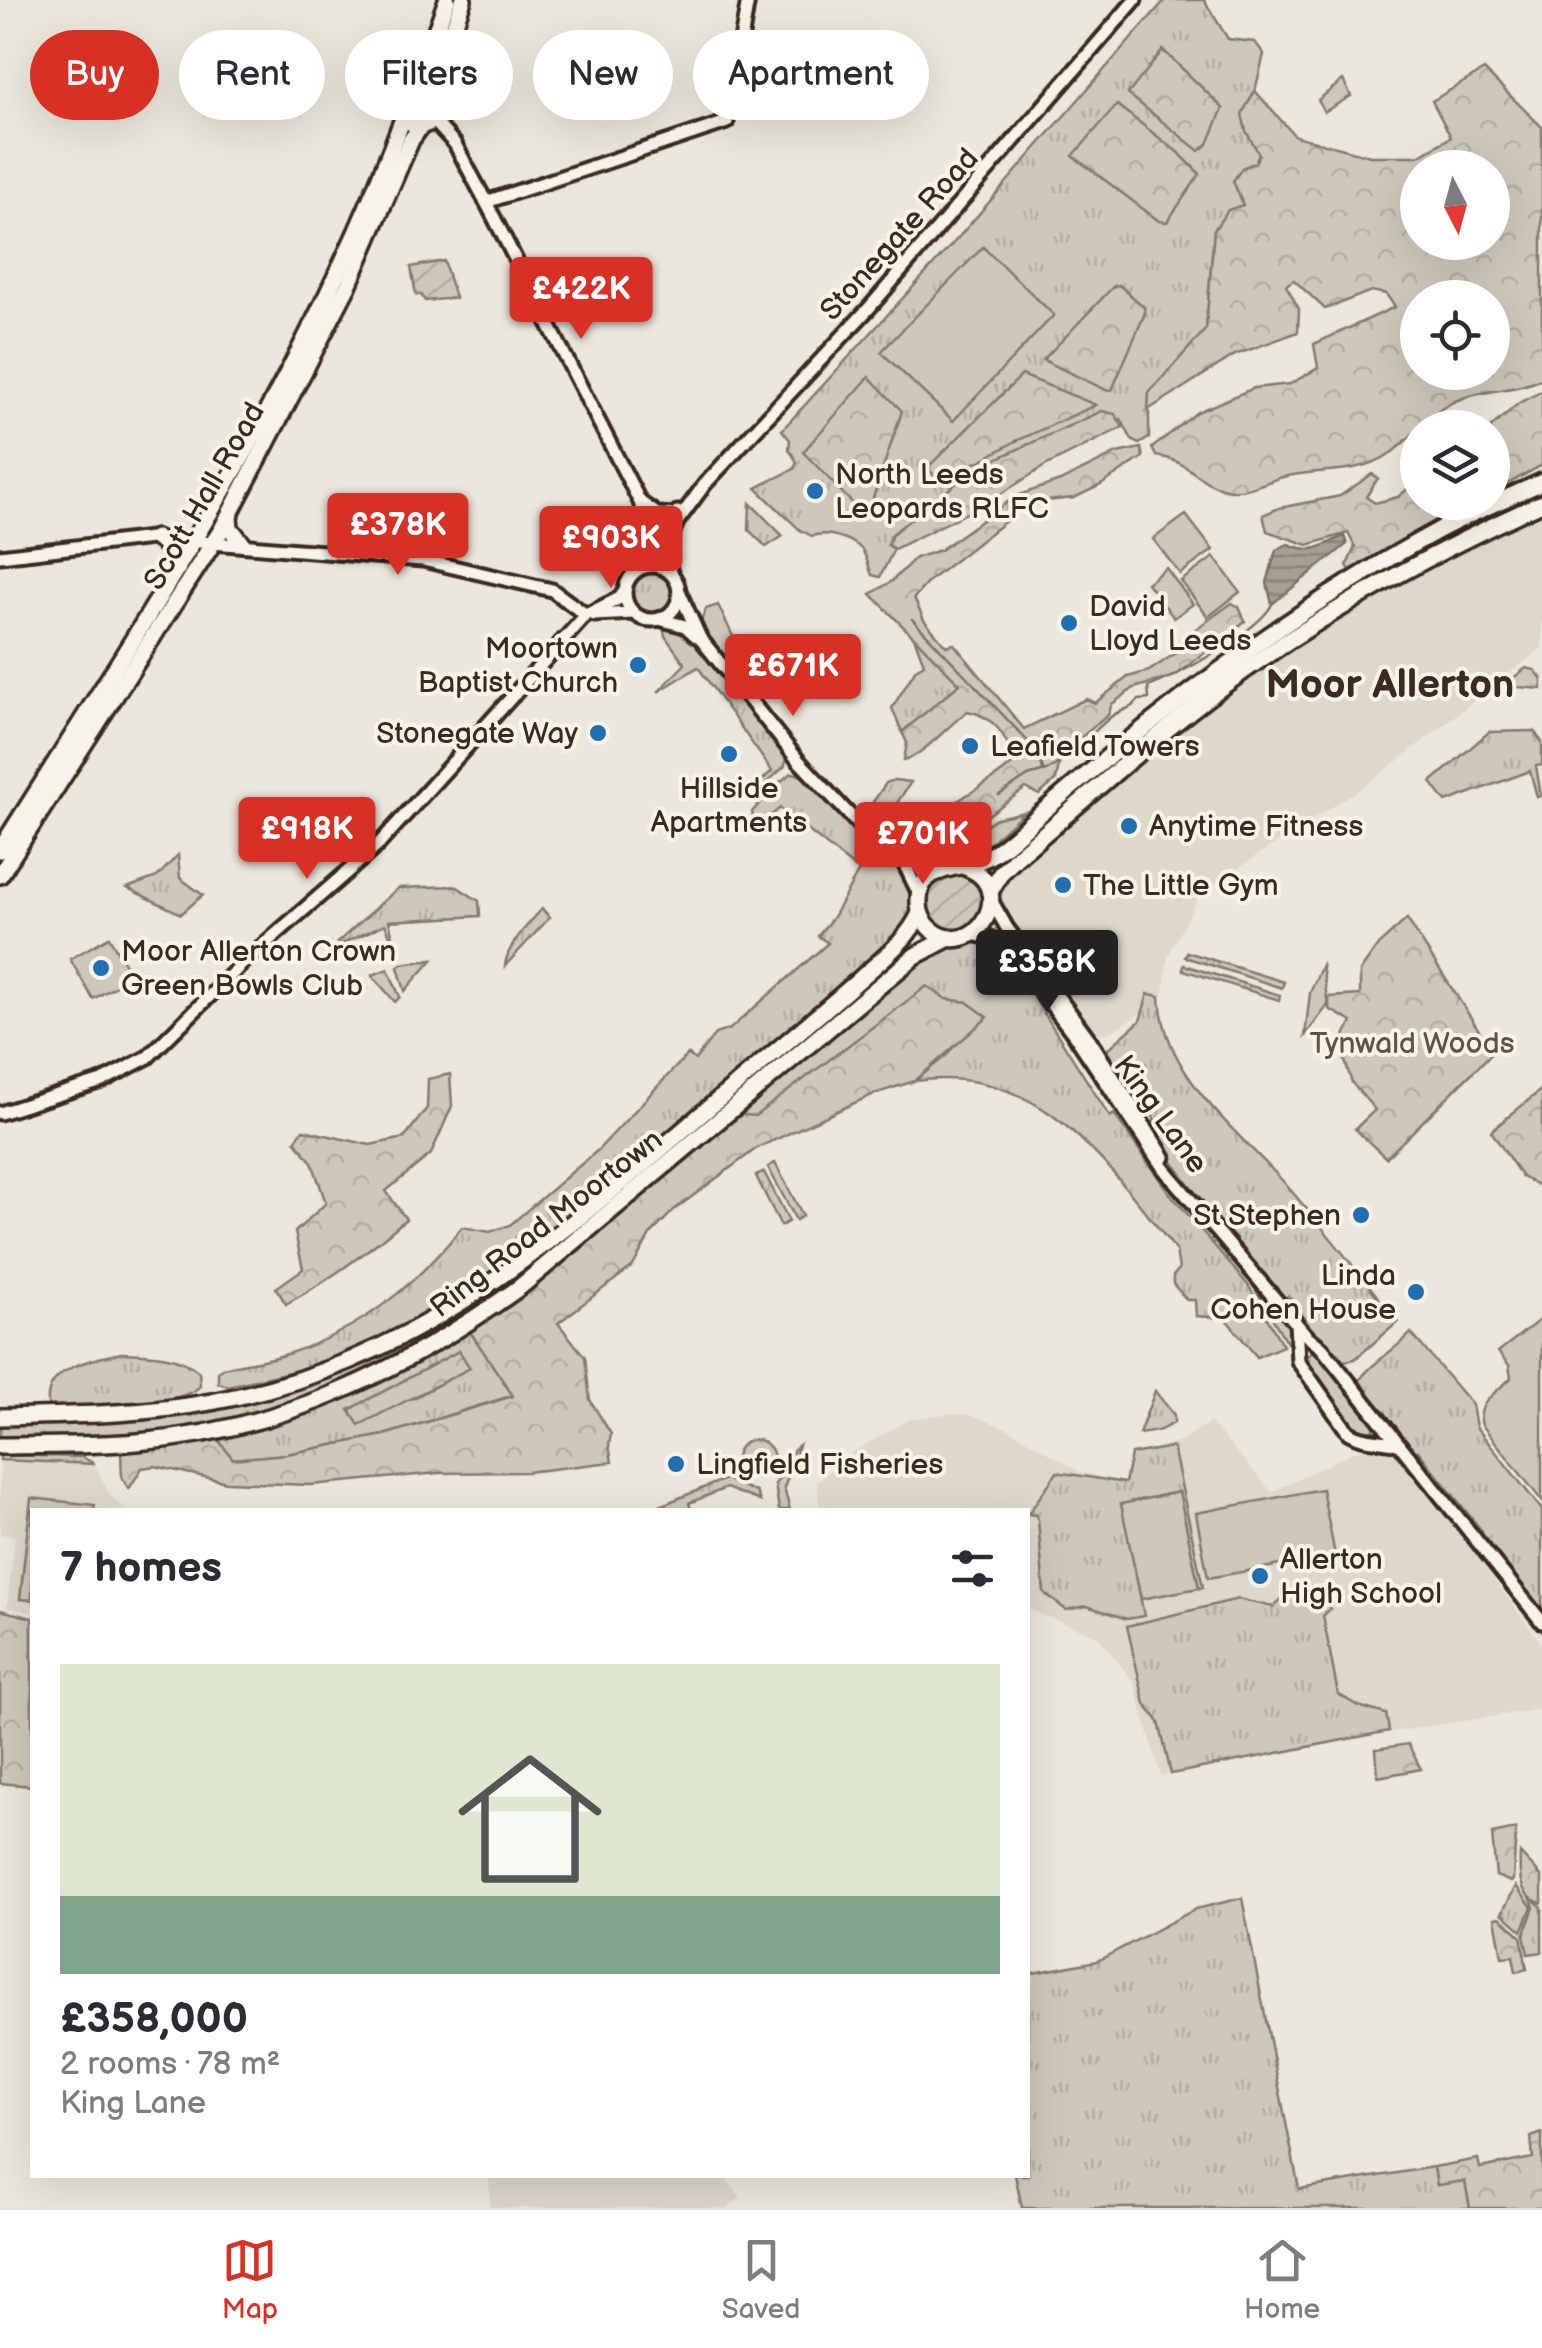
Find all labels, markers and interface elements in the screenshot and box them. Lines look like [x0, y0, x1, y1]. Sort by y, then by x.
chip: Buy [30, 30, 159, 120]
chip: Rent [179, 30, 325, 120]
chip: Filters [345, 30, 513, 120]
chip: New [533, 30, 673, 120]
chip: Apartment [693, 30, 929, 120]
street label: Stonegate Road [813, 141, 986, 328]
north arrow [1400, 150, 1510, 260]
map controls [1400, 150, 1510, 520]
pin: £422K [511, 257, 651, 342]
text: £422K [532, 270, 630, 309]
button: locate [1400, 280, 1510, 390]
street label: Scott Hall Road [137, 396, 273, 597]
button: layers [1400, 410, 1510, 520]
place label: North Leeds Leopards RLFC [835, 457, 1049, 527]
marker: North Leeds Leopards RLFC [804, 480, 826, 502]
pin: £378K [328, 493, 468, 578]
text: £378K [349, 506, 447, 545]
pin: £903K [541, 506, 681, 591]
text: £903K [561, 519, 661, 558]
place label: David Lloyd Leeds [1089, 589, 1252, 659]
marker: David Lloyd Leeds [1058, 612, 1080, 634]
place label: Moortown Baptist Church [418, 631, 618, 701]
pin: £671K [723, 634, 863, 719]
text: £671K [747, 647, 839, 686]
marker: Moortown Baptist Church [627, 654, 649, 676]
district label: Moor Allerton [1266, 661, 1514, 709]
place label: Stonegate Way [376, 716, 578, 752]
marker: Stonegate Way [587, 722, 609, 744]
place label: Leafield Towers [990, 729, 1200, 765]
marker: Leafield Towers [959, 735, 981, 757]
marker: Hillside Apartments [718, 743, 740, 765]
place label: Hillside Apartments [651, 771, 807, 841]
pin: £918K [237, 797, 377, 882]
pin: £701K [853, 802, 993, 887]
place label: Anytime Fitness [1149, 809, 1363, 845]
text: £918K [260, 810, 354, 849]
text: £701K [877, 815, 969, 854]
marker: Anytime Fitness [1118, 815, 1140, 837]
place label: The Little Gym [1083, 868, 1279, 904]
marker: The Little Gym [1052, 874, 1074, 896]
pin: £358K [977, 930, 1117, 1015]
place label: Moor Allerton Crown Green Bowls Club [121, 934, 396, 1004]
text: £358K [998, 943, 1096, 982]
marker: Moor Allerton Crown Green Bowls Club [90, 957, 112, 979]
park label: Tynwald Woods [1309, 1026, 1515, 1062]
street label: King Lane [1105, 1049, 1215, 1180]
street label: Ring Road Moortown [423, 1122, 670, 1326]
place label: St Stephen [1193, 1198, 1341, 1234]
marker: St Stephen [1350, 1204, 1372, 1226]
place label: Linda Cohen House [1210, 1258, 1396, 1328]
marker: Linda Cohen House [1405, 1281, 1427, 1303]
place label: Lingfield Fisheries [696, 1447, 943, 1483]
marker: Lingfield Fisheries [665, 1453, 687, 1475]
icon: filters [945, 1541, 1000, 1596]
place label: Allerton High School [1280, 1542, 1442, 1612]
text: 7 homes [60, 1543, 222, 1594]
marker: Allerton High School [1249, 1565, 1271, 1587]
icon: home [440, 1729, 620, 1909]
text: £358,000 [60, 1994, 248, 2045]
text: 2 rooms · 78 m² [60, 2045, 280, 2084]
text: King Lane [60, 2084, 206, 2123]
tab: Map [222, 2233, 278, 2326]
tab: Saved [722, 2233, 800, 2326]
tab: Home [1244, 2233, 1320, 2326]

